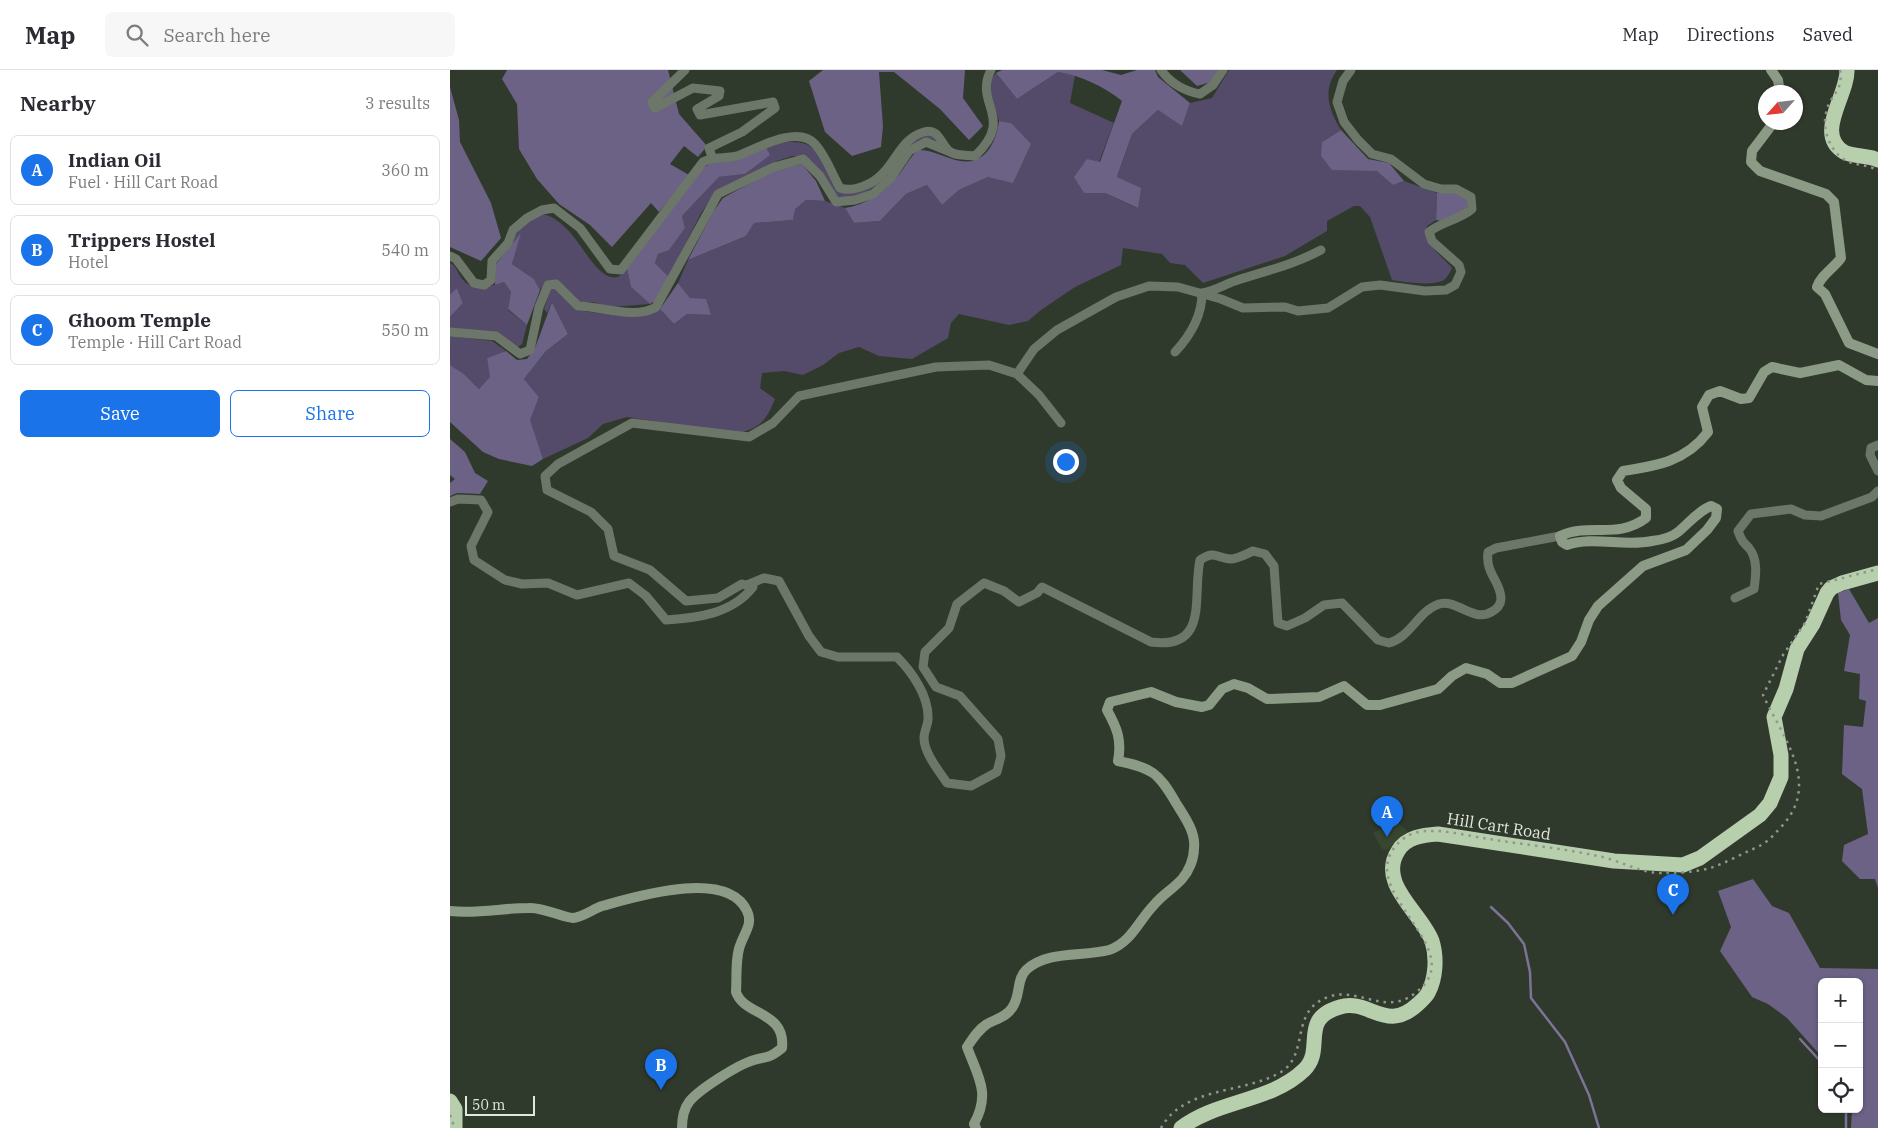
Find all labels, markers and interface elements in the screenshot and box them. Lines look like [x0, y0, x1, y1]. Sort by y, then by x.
search box [105, 12, 455, 57]
text: Map [25, 19, 75, 51]
icon: search [123, 21, 151, 49]
text: Search here [163, 23, 270, 47]
text: Map [1622, 23, 1659, 46]
text: Directions [1687, 23, 1775, 46]
text: Saved [1803, 23, 1853, 46]
north arrow [1758, 85, 1803, 130]
text: Nearby [20, 89, 96, 117]
text: 3 results [365, 93, 430, 113]
text: Indian Oil [68, 148, 161, 172]
text: A [31, 160, 43, 180]
text: 360 m [381, 160, 429, 180]
text: Fuel · Hill Cart Road [68, 172, 218, 192]
text: Trippers Hostel [68, 228, 215, 252]
text: B [31, 240, 43, 260]
text: 540 m [381, 240, 429, 260]
text: Hotel [68, 252, 109, 272]
text: Ghoom Temple [68, 308, 211, 332]
text: C [32, 320, 42, 340]
text: 550 m [381, 320, 429, 340]
text: Temple · Hill Cart Road [68, 332, 242, 352]
button: Save [20, 390, 220, 437]
button: Share [230, 390, 430, 437]
your location [1053, 449, 1079, 475]
pin: A [1371, 796, 1403, 837]
street label: Hill Cart Road [1446, 808, 1553, 844]
pin: C [1657, 874, 1689, 915]
map controls [1818, 978, 1863, 1113]
button: + [1818, 978, 1863, 1023]
button: − [1818, 1023, 1863, 1068]
pin: B [645, 1049, 677, 1090]
button: locate [1818, 1068, 1863, 1113]
scale bar [465, 1093, 535, 1116]
text: 50 m [472, 1096, 505, 1114]

